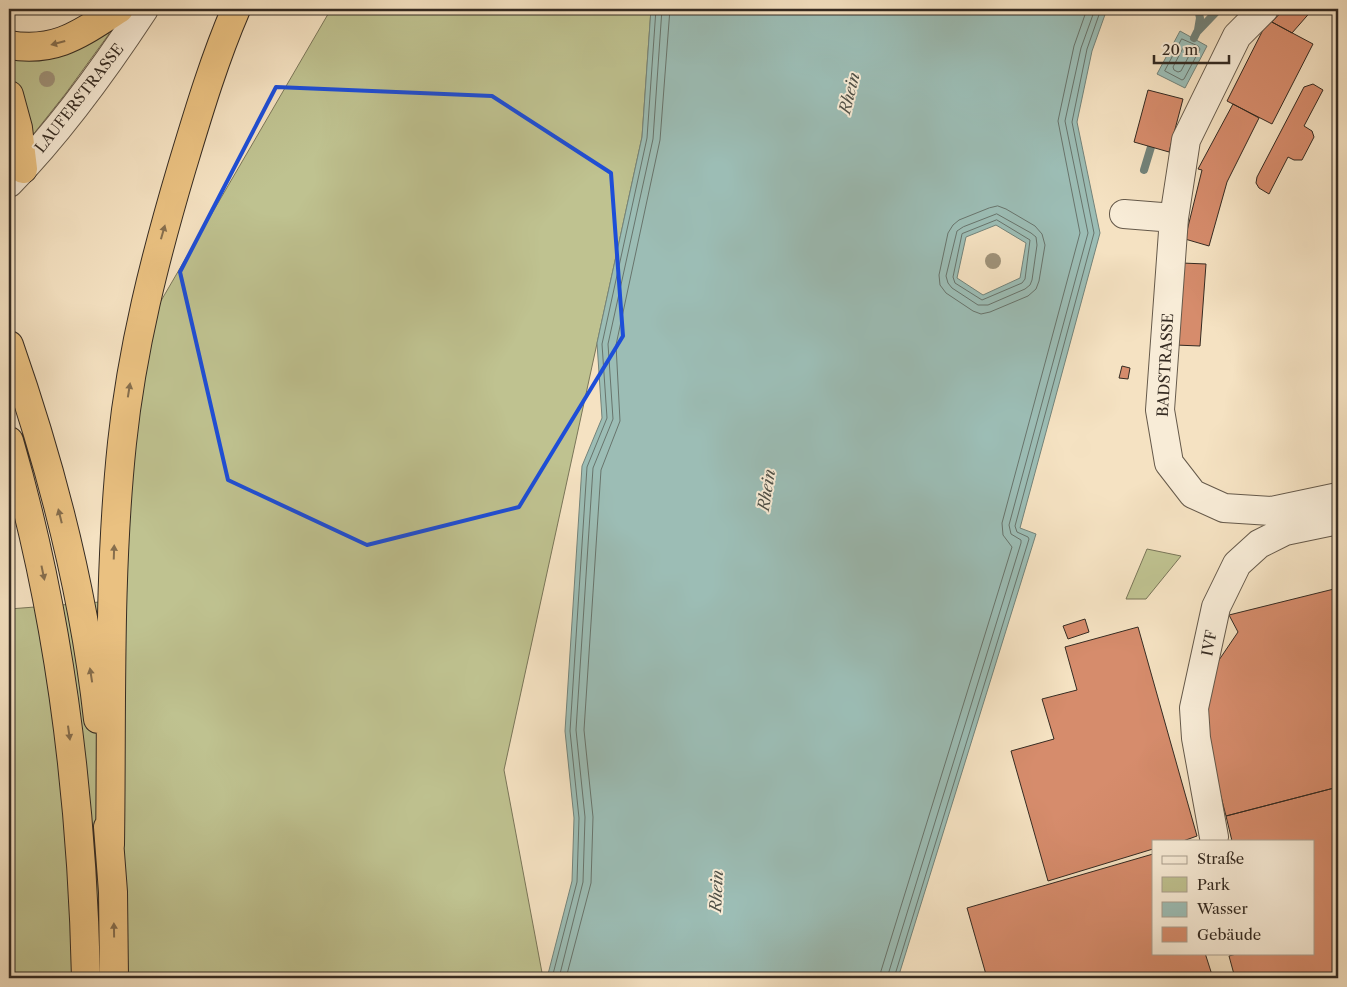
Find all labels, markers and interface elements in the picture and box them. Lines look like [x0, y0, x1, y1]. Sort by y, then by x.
scale bar [1154, 32, 1230, 64]
one-way arrow [50, 39, 66, 47]
street label: LAUFERSTRASSE [30, 40, 128, 156]
text: 20 m [1162, 40, 1198, 59]
water label: Rhein [834, 70, 864, 118]
one-way arrow [160, 224, 168, 239]
street label: BADSTRASSE [1153, 313, 1177, 417]
one-way arrow [125, 382, 133, 398]
water label: Rhein [753, 468, 779, 514]
one-way arrow [56, 508, 64, 523]
one-way arrow [110, 544, 118, 560]
one-way arrow [39, 565, 47, 581]
street label: IVF [1197, 628, 1221, 658]
one-way arrow [87, 667, 95, 683]
one-way arrow [66, 725, 74, 741]
legend [1152, 840, 1314, 954]
text: Straße [1197, 849, 1244, 868]
water label: Rhein [705, 870, 727, 914]
text: Park [1197, 875, 1231, 894]
text: Wasser [1196, 899, 1248, 918]
one-way arrow [109, 921, 117, 937]
text: Gebäude [1197, 925, 1261, 944]

